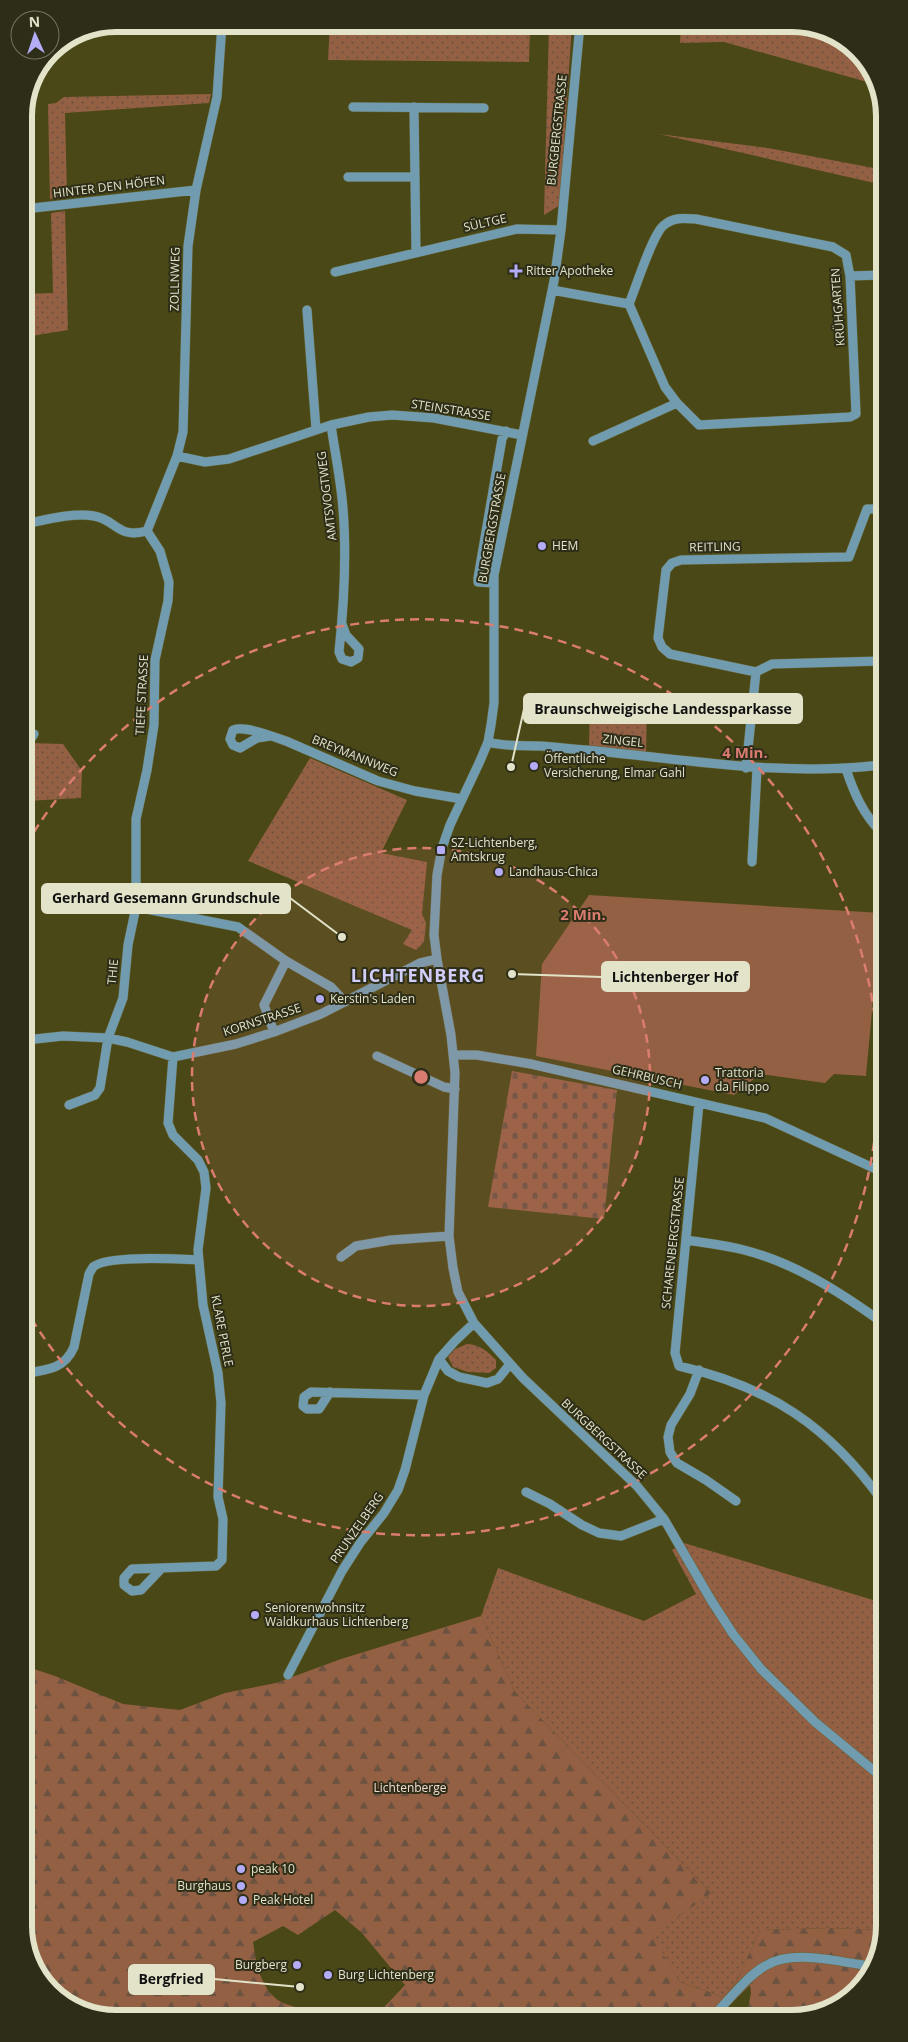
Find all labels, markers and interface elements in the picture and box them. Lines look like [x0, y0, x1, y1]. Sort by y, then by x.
north arrow [10, 10, 60, 60]
text: N [28, 12, 40, 31]
street label: BURGBERGSTRASSE [542, 74, 571, 186]
street label: HINTER DEN HÖFEN [52, 171, 166, 202]
street label: SÜLTGE [462, 209, 508, 236]
street label: ZOLLNWEG [165, 247, 184, 311]
place label: Ritter Apotheke [526, 262, 614, 279]
marker: Ritter Apotheke [510, 265, 522, 277]
street label: KRÜHGARTEN [826, 267, 849, 347]
street label: STEINSTRASSE [410, 395, 492, 424]
street label: AMTSVOGTWEG [313, 450, 340, 542]
street label: BURGBERGSTRASSE [473, 472, 510, 584]
place label: HEM [552, 537, 578, 554]
street label: REITLING [689, 538, 741, 555]
marker: HEM [536, 540, 548, 552]
street label: TIEFE STRASSE [131, 654, 152, 736]
callout: Braunschweigische Landessparkasse [524, 694, 802, 723]
text: Braunschweigische Landessparkasse [534, 699, 792, 718]
street label: ZINGEL [602, 730, 644, 751]
street label: BREYMANNWEG [310, 731, 401, 781]
text: 4 Min. [722, 742, 768, 762]
place label: Öffentliche Versicherung, Elmar Gahl [544, 750, 685, 781]
marker: Öffentliche Versicherung, Elmar Gahl [528, 760, 540, 772]
place label: SZ-Lichtenberg, Amtskrug [451, 834, 538, 865]
marker: SZ-Lichtenberg, Amtskrug [435, 844, 447, 856]
place label: Landhaus-Chica [509, 863, 598, 880]
marker: Landhaus-Chica [493, 866, 505, 878]
callout: Gerhard Gesemann Grundschule [42, 884, 290, 913]
text: Gerhard Gesemann Grundschule [52, 888, 280, 907]
text: 2 Min. [560, 904, 606, 924]
street label: THIE [103, 959, 122, 985]
callout: Lichtenberger Hof [602, 962, 749, 991]
district label: LICHTENBERG [351, 963, 485, 987]
text: Lichtenberger Hof [612, 967, 740, 986]
place label: Kerstin's Laden [330, 990, 415, 1007]
marker: Kerstin's Laden [314, 993, 326, 1005]
street label: KORNSTRASSE [221, 999, 303, 1040]
street label: GEHRBUSCH [611, 1060, 684, 1093]
place label: Trattoria da Filippo [715, 1064, 769, 1095]
centre of rings [412, 1068, 430, 1086]
marker: Trattoria da Filippo [699, 1074, 711, 1086]
street label: SCHARENBERGSTRASSE [657, 1176, 688, 1310]
street label: KLARE PERLE [207, 1294, 238, 1368]
street label: BURGBERGSTRASSE [558, 1394, 651, 1483]
street label: PRUNZELBERG [326, 1489, 387, 1566]
place label: Seniorenwohnsitz Waldkurhaus Lichtenberg [265, 1599, 409, 1630]
marker: Seniorenwohnsitz Waldkurhaus Lichtenberg [249, 1609, 261, 1621]
park label: Lichtenberge [373, 1779, 447, 1796]
place label: peak 10 [251, 1860, 295, 1877]
marker: peak 10 [235, 1863, 247, 1875]
place label: Burghaus [177, 1877, 231, 1894]
marker: Burghaus [235, 1880, 247, 1892]
place label: Peak Hotel [253, 1891, 313, 1908]
marker: Peak Hotel [237, 1894, 249, 1906]
place label: Burgberg [235, 1956, 287, 1973]
marker: Burgberg [291, 1959, 303, 1971]
callout: Bergfried [129, 1965, 214, 1994]
place label: Burg Lichtenberg [338, 1966, 434, 1983]
text: Bergfried [138, 1969, 204, 1988]
marker: Burg Lichtenberg [322, 1969, 334, 1981]

